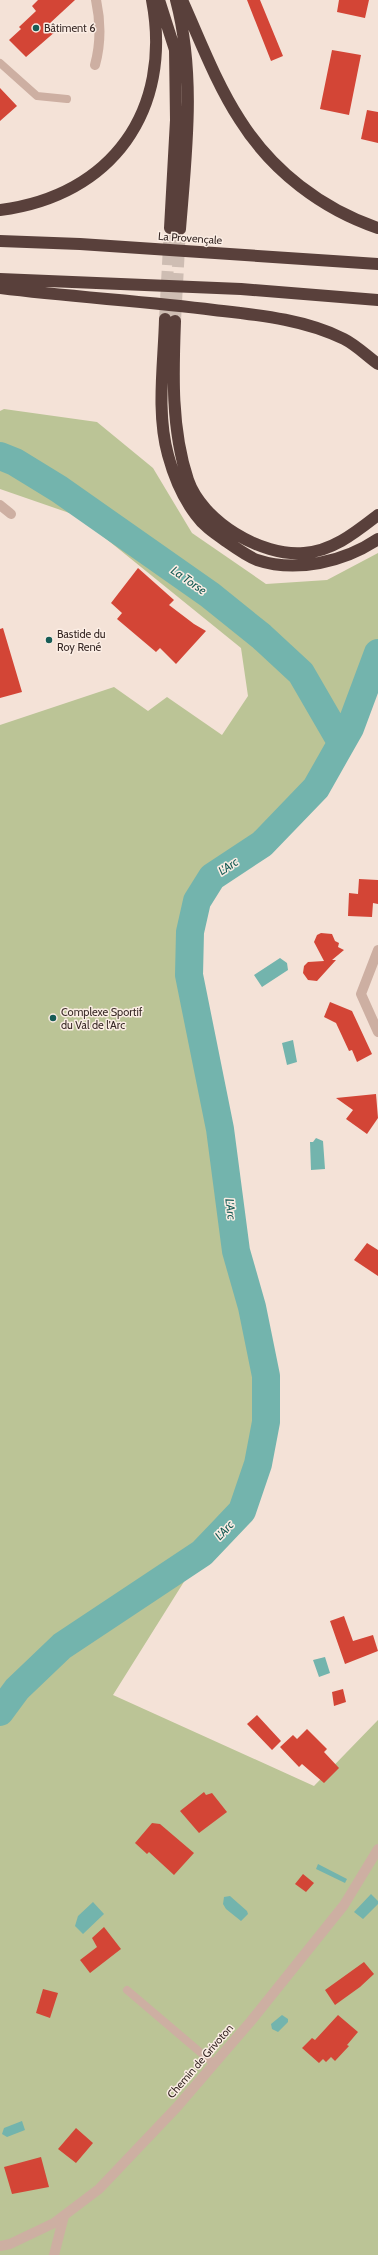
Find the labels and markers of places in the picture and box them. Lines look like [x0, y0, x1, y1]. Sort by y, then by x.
place label: Bâtiment 6 [44, 21, 96, 35]
marker: Bâtiment 6 [31, 23, 41, 33]
place label: Bastide du Roy René [57, 627, 106, 654]
marker: Bastide du Roy René [44, 635, 54, 645]
place label: Complexe Sportif du Val de l'Arc [61, 1005, 143, 1032]
marker: Complexe Sportif du Val de l'Arc [48, 1013, 58, 1023]

